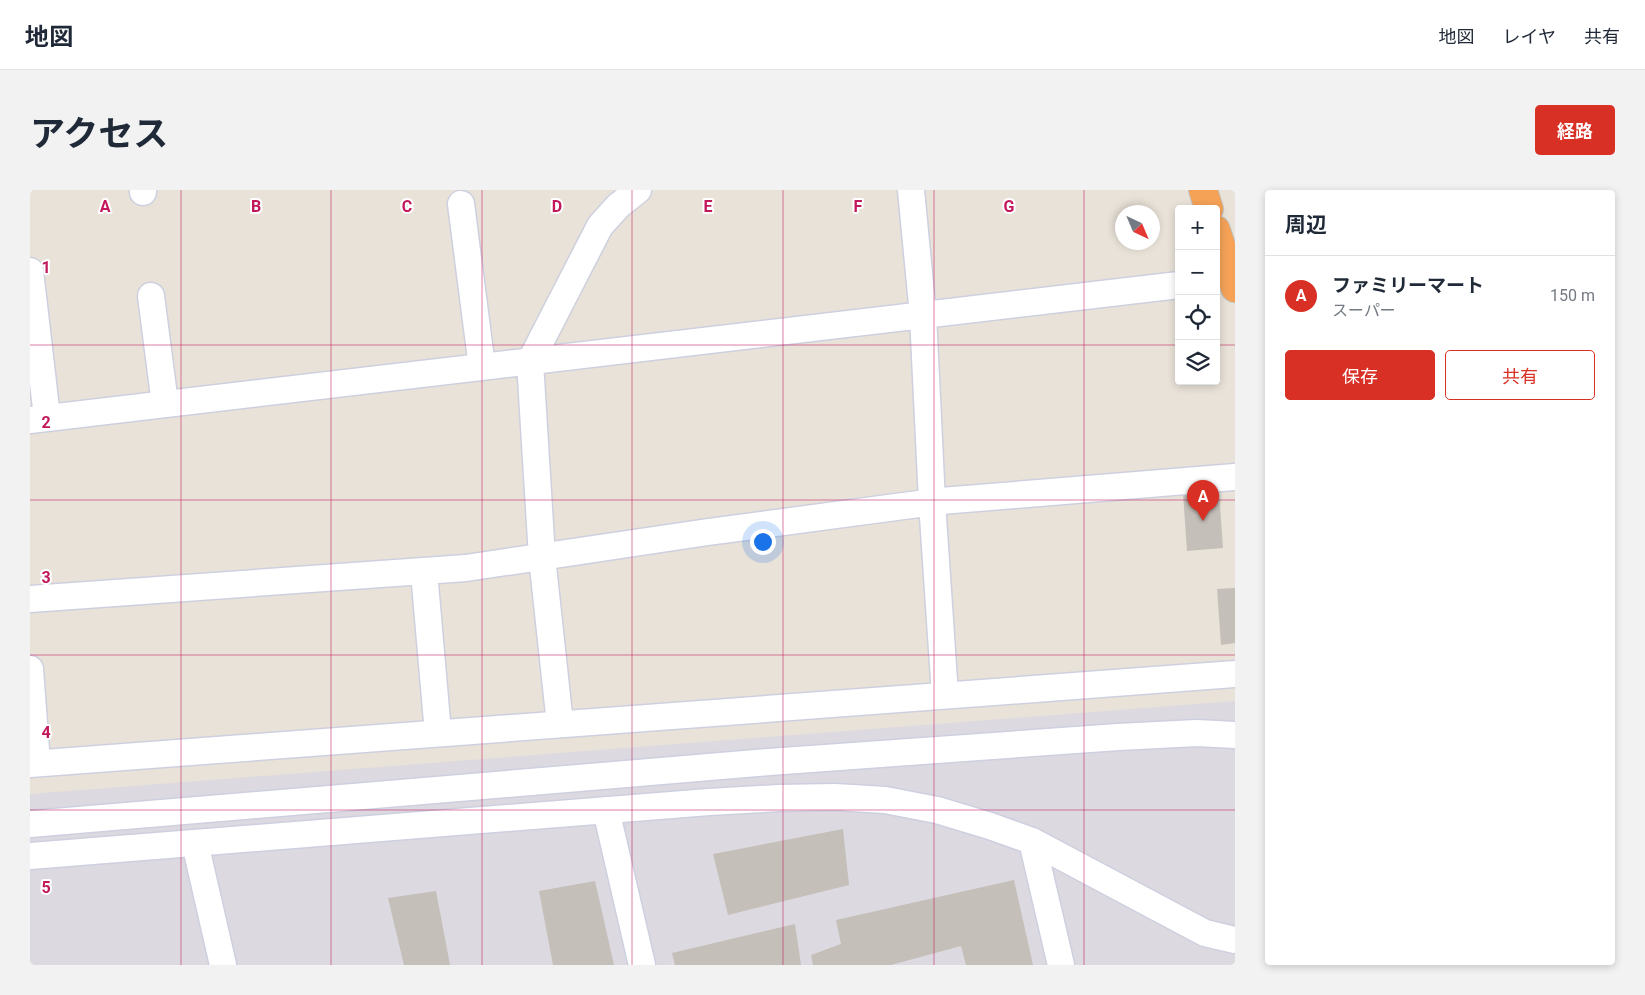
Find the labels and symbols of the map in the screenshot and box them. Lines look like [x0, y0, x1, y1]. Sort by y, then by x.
text: A [100, 197, 111, 216]
text: B [251, 197, 261, 216]
text: C [402, 197, 412, 216]
text: D [552, 197, 562, 216]
text: E [704, 197, 713, 216]
text: F [854, 197, 863, 216]
text: G [1004, 197, 1015, 216]
north arrow [1115, 205, 1160, 250]
text: 1 [41, 258, 51, 277]
text: 2 [41, 413, 51, 432]
pin: A [1187, 480, 1219, 521]
your location [750, 529, 776, 555]
text: 3 [41, 568, 51, 587]
text: 4 [41, 723, 51, 742]
text: 5 [41, 878, 51, 897]

